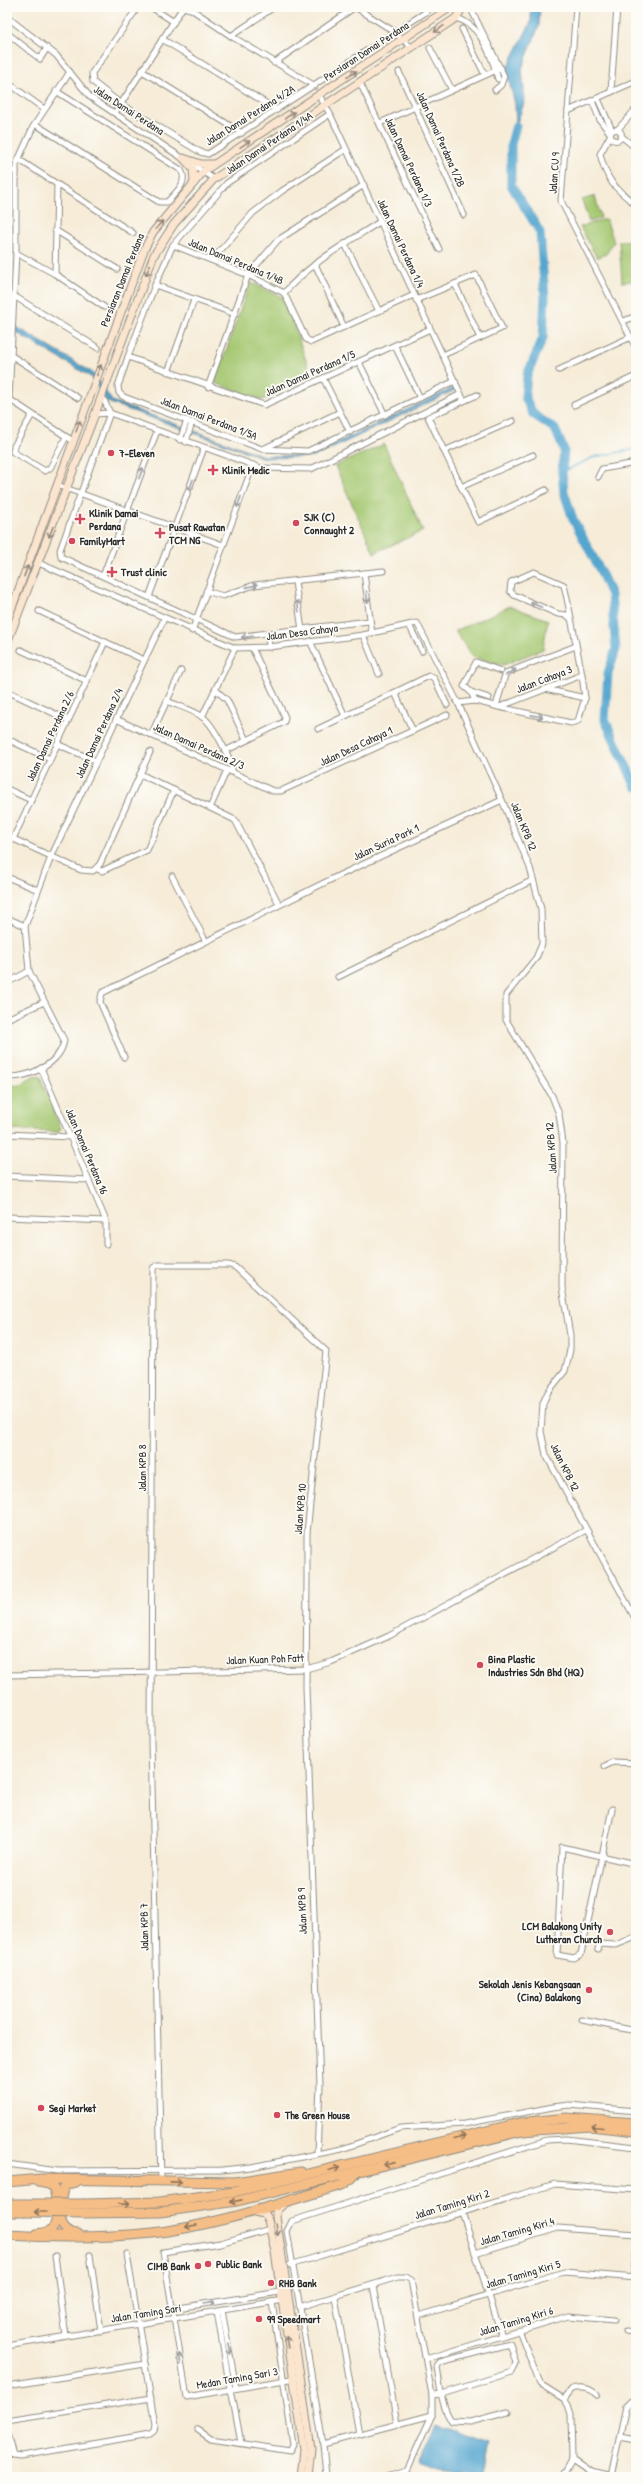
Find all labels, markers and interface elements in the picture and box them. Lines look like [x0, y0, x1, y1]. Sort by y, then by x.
street label: Persiaran Damai Perdana [321, 18, 412, 84]
one-way arrow [434, 25, 445, 33]
one-way arrow [346, 69, 358, 77]
street label: Jalan Damai Perdana 4/2A [203, 81, 298, 148]
street label: Jalan Damai Perdana [91, 82, 167, 138]
street label: Jalan Damai Perdana 1/2B [414, 89, 469, 189]
street label: Jalan Damai Perdana 1/4A [223, 108, 316, 177]
one-way arrow [284, 110, 296, 118]
street label: Jalan Damai Perdana 1/3 [382, 115, 436, 209]
one-way arrow [239, 140, 250, 148]
street label: Jalan CU 9 [546, 152, 562, 194]
street label: Jalan Damai Perdana 1/4 [374, 196, 428, 290]
one-way arrow [155, 220, 164, 230]
street label: Persiaran Damai Perdana [97, 231, 147, 329]
street label: Jalan Damai Perdana 1/4B [186, 235, 286, 288]
one-way arrow [144, 264, 152, 276]
street label: Jalan Damai Perdana 1/5 [263, 347, 357, 399]
one-way arrow [95, 365, 103, 377]
street label: Jalan Damai Perdana 1/5A [159, 393, 260, 443]
one-way arrow [75, 420, 83, 432]
place label: 7-Eleven [118, 446, 155, 460]
marker: 7-Eleven [106, 448, 116, 458]
place label: Klinik Medic [222, 463, 270, 477]
marker: Klinik Medic [207, 464, 219, 476]
one-way arrow [138, 468, 146, 480]
one-way arrow [186, 478, 194, 490]
one-way arrow [235, 495, 242, 508]
place label: Klinik Damai Perdana [89, 506, 138, 533]
place label: SJK (C) Connaught 2 [304, 510, 355, 538]
marker: Klinik Damai Perdana [74, 513, 86, 525]
marker: SJK (C) Connaught 2 [291, 518, 301, 528]
place label: Pusat Rawatan TCM NG [168, 520, 225, 547]
one-way arrow [46, 525, 54, 537]
marker: Pusat Rawatan TCM NG [154, 527, 166, 539]
place label: FamilyMart [79, 534, 126, 549]
marker: FamilyMart [67, 536, 77, 546]
place label: Trust clinic [120, 565, 167, 579]
one-way arrow [22, 566, 30, 578]
marker: Trust clinic [106, 566, 118, 578]
one-way arrow [245, 582, 258, 590]
one-way arrow [363, 590, 370, 603]
one-way arrow [294, 600, 302, 613]
one-way arrow [531, 600, 543, 608]
street label: Jalan Desa Cahaya [265, 621, 339, 643]
one-way arrow [241, 633, 254, 640]
street label: Jalan Cahaya 3 [514, 662, 574, 696]
one-way arrow [505, 667, 517, 675]
street label: Jalan Damai Perdana 2/4 [72, 686, 126, 780]
street label: Jalan Damai Perdana 2/6 [23, 688, 77, 783]
one-way arrow [530, 713, 543, 721]
street label: Jalan Damai Perdana 2/3 [151, 720, 247, 772]
street label: Jalan Desa Cahaya 1 [317, 723, 395, 769]
street label: Jalan KPB 12 [508, 800, 540, 852]
street label: Jalan Suria Park 1 [351, 821, 421, 863]
street label: Jalan Damai Perdana 16 [63, 1106, 112, 1197]
street label: Jalan KPB 12 [542, 1122, 560, 1174]
street label: Jalan KPB 12 [547, 1441, 583, 1493]
street label: Jalan KPB 8 [135, 1444, 149, 1492]
street label: Jalan KPB 10 [291, 1483, 309, 1535]
street label: Jalan Kuan Poh Fatt [226, 1651, 304, 1667]
place label: Bina Plastic Industries Sdn Bhd (HQ) [488, 1652, 584, 1679]
marker: Bina Plastic Industries Sdn Bhd (HQ) [475, 1660, 485, 1670]
street label: Jalan KPB 9 [294, 1888, 310, 1934]
street label: Jalan KPB 7 [137, 1903, 151, 1951]
place label: LCM Balakong Unity Lutheran Church [522, 1919, 602, 1946]
marker: LCM Balakong Unity Lutheran Church [605, 1927, 615, 1937]
place label: Sekolah Jenis Kebangsaan (Cina) Balakong [479, 1977, 581, 2005]
marker: Sekolah Jenis Kebangsaan (Cina) Balakong [584, 1985, 594, 1995]
place label: Segi Market [49, 2101, 97, 2116]
marker: Segi Market [36, 2103, 46, 2113]
place label: The Green House [284, 2108, 351, 2122]
marker: The Green House [272, 2110, 282, 2120]
one-way arrow [591, 2123, 604, 2130]
one-way arrow [454, 2132, 467, 2140]
one-way arrow [382, 2161, 395, 2169]
one-way arrow [328, 2164, 341, 2172]
one-way arrow [169, 2178, 182, 2186]
street label: Jalan Taming Kiri 2 [413, 2186, 491, 2222]
one-way arrow [230, 2197, 243, 2205]
one-way arrow [117, 2200, 130, 2208]
one-way arrow [34, 2208, 47, 2216]
street label: Jalan Taming Kiri 4 [478, 2214, 556, 2248]
one-way arrow [185, 2222, 198, 2230]
one-way arrow [273, 2223, 281, 2236]
place label: Public Bank [216, 2257, 262, 2271]
street label: Jalan Taming Kiri 5 [484, 2257, 562, 2291]
place label: CIMB Bank [147, 2259, 190, 2273]
marker: Public Bank [203, 2259, 213, 2269]
marker: CIMB Bank [193, 2261, 203, 2271]
place label: RHB Bank [279, 2276, 317, 2290]
marker: RHB Bank [266, 2278, 276, 2288]
one-way arrow [203, 2299, 216, 2307]
street label: Jalan Taming Sari [110, 2301, 182, 2325]
street label: Jalan Taming Kiri 6 [477, 2303, 555, 2339]
place label: 99 Speedmart [267, 2312, 321, 2327]
marker: 99 Speedmart [254, 2314, 264, 2324]
one-way arrow [284, 2336, 291, 2349]
one-way arrow [225, 2342, 233, 2355]
one-way arrow [175, 2353, 183, 2366]
street label: Medan Taming Sari 3 [195, 2364, 279, 2392]

